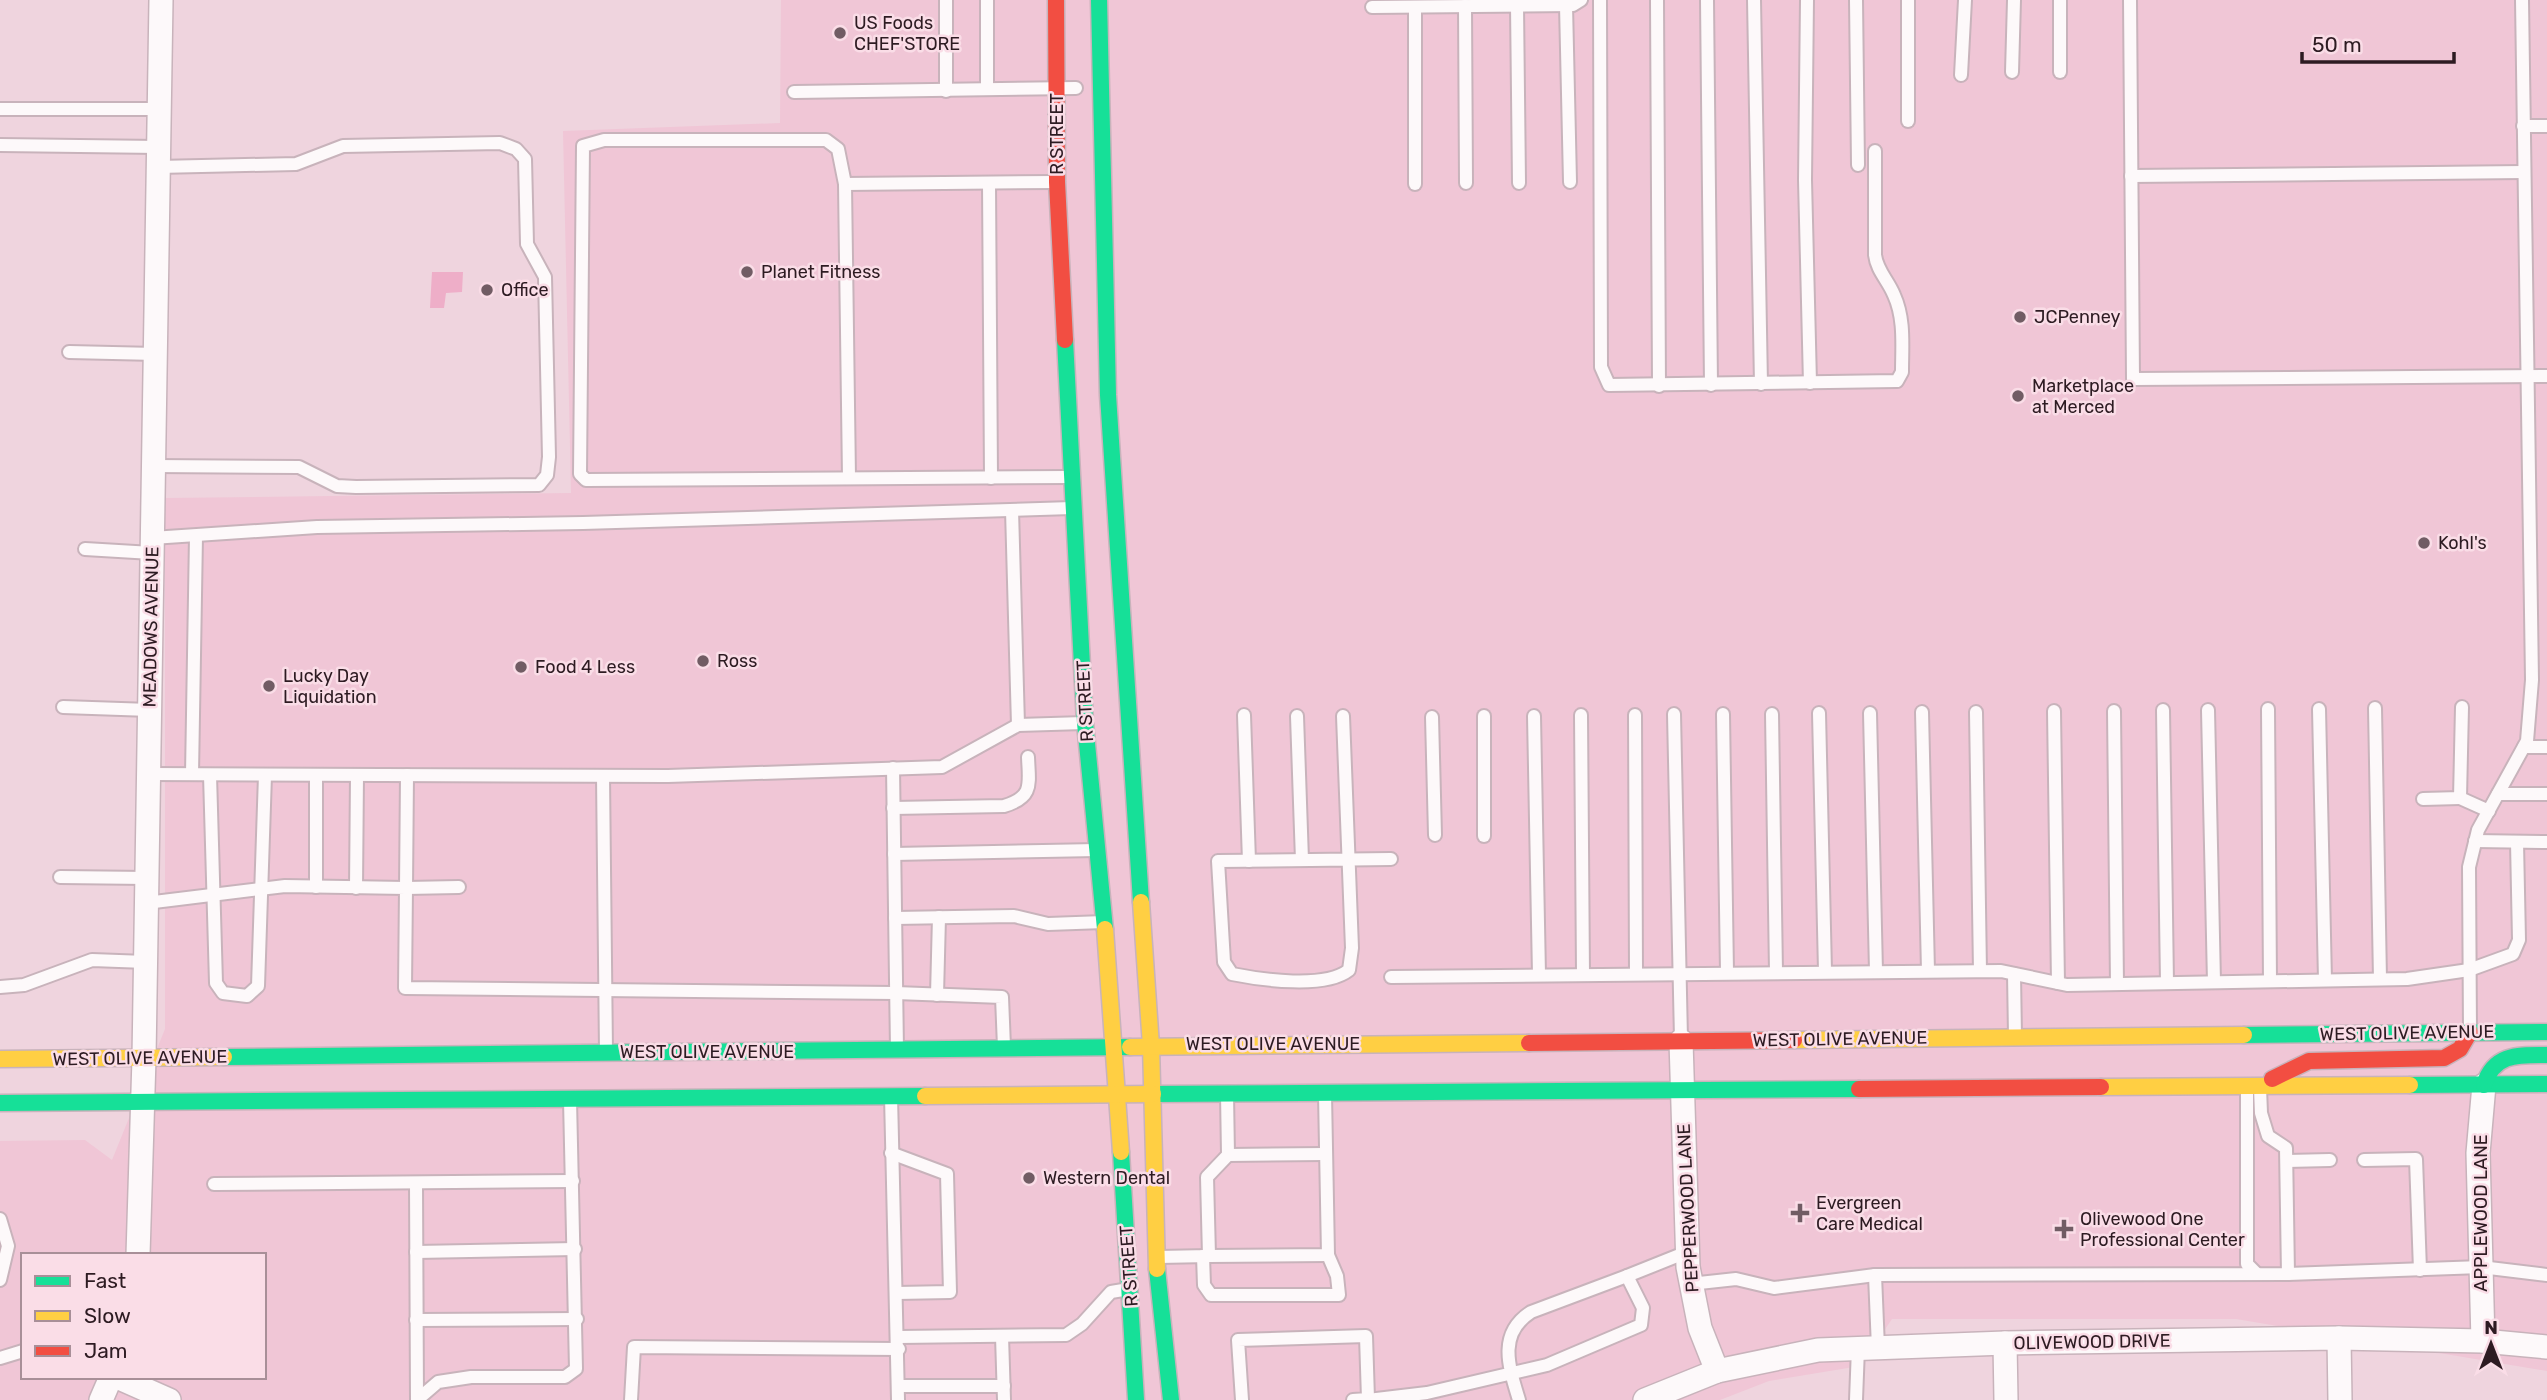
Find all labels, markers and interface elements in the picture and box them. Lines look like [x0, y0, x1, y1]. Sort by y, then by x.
place label: US Foods CHEF'STORE [854, 12, 960, 55]
scale bar [2302, 21, 2454, 65]
marker: US Foods CHEF'STORE [832, 25, 848, 41]
text: 50 m [2312, 32, 2362, 57]
street label: R STREET [1046, 93, 1068, 175]
place label: Planet Fitness [761, 261, 881, 283]
marker: Planet Fitness [739, 264, 755, 280]
place label: Office [501, 279, 549, 301]
marker: Office [479, 282, 495, 298]
place label: JCPenney [2034, 306, 2120, 328]
marker: JCPenney [2012, 309, 2028, 325]
place label: Marketplace at Merced [2032, 375, 2134, 418]
marker: Marketplace at Merced [2010, 388, 2026, 404]
place label: Kohl's [2438, 532, 2487, 554]
marker: Kohl's [2416, 535, 2432, 551]
street label: MEADOWS AVENUE [139, 546, 163, 708]
place label: Ross [717, 650, 757, 672]
marker: Ross [695, 653, 711, 669]
place label: Food 4 Less [535, 656, 635, 678]
marker: Food 4 Less [513, 659, 529, 675]
street label: R STREET [1072, 660, 1098, 742]
place label: Lucky Day Liquidation [283, 665, 377, 708]
marker: Lucky Day Liquidation [261, 678, 277, 694]
street label: WEST OLIVE AVENUE [2320, 1020, 2494, 1046]
street label: WEST OLIVE AVENUE [1753, 1026, 1927, 1052]
street label: WEST OLIVE AVENUE [1186, 1033, 1360, 1055]
street label: WEST OLIVE AVENUE [620, 1041, 794, 1063]
street label: WEST OLIVE AVENUE [53, 1045, 227, 1071]
street label: PEPPERWOOD LANE [1673, 1123, 1703, 1293]
street label: APPLEWOOD LANE [2470, 1134, 2492, 1292]
place label: Western Dental [1043, 1167, 1170, 1189]
marker: Western Dental [1021, 1170, 1037, 1186]
place label: Evergreen Care Medical [1816, 1192, 1923, 1235]
marker: Evergreen Care Medical [1790, 1203, 1810, 1223]
place label: Olivewood One Professional Center [2080, 1208, 2245, 1251]
marker: Olivewood One Professional Center [2054, 1219, 2074, 1239]
street label: R STREET [1115, 1224, 1143, 1308]
legend [21, 1253, 266, 1379]
text: Fast [84, 1268, 126, 1293]
text: Slow [84, 1303, 131, 1328]
north arrow [2456, 1309, 2526, 1379]
text: N [2484, 1316, 2498, 1339]
street label: OLIVEWOOD DRIVE [2013, 1330, 2171, 1354]
text: Jam [84, 1338, 128, 1363]

